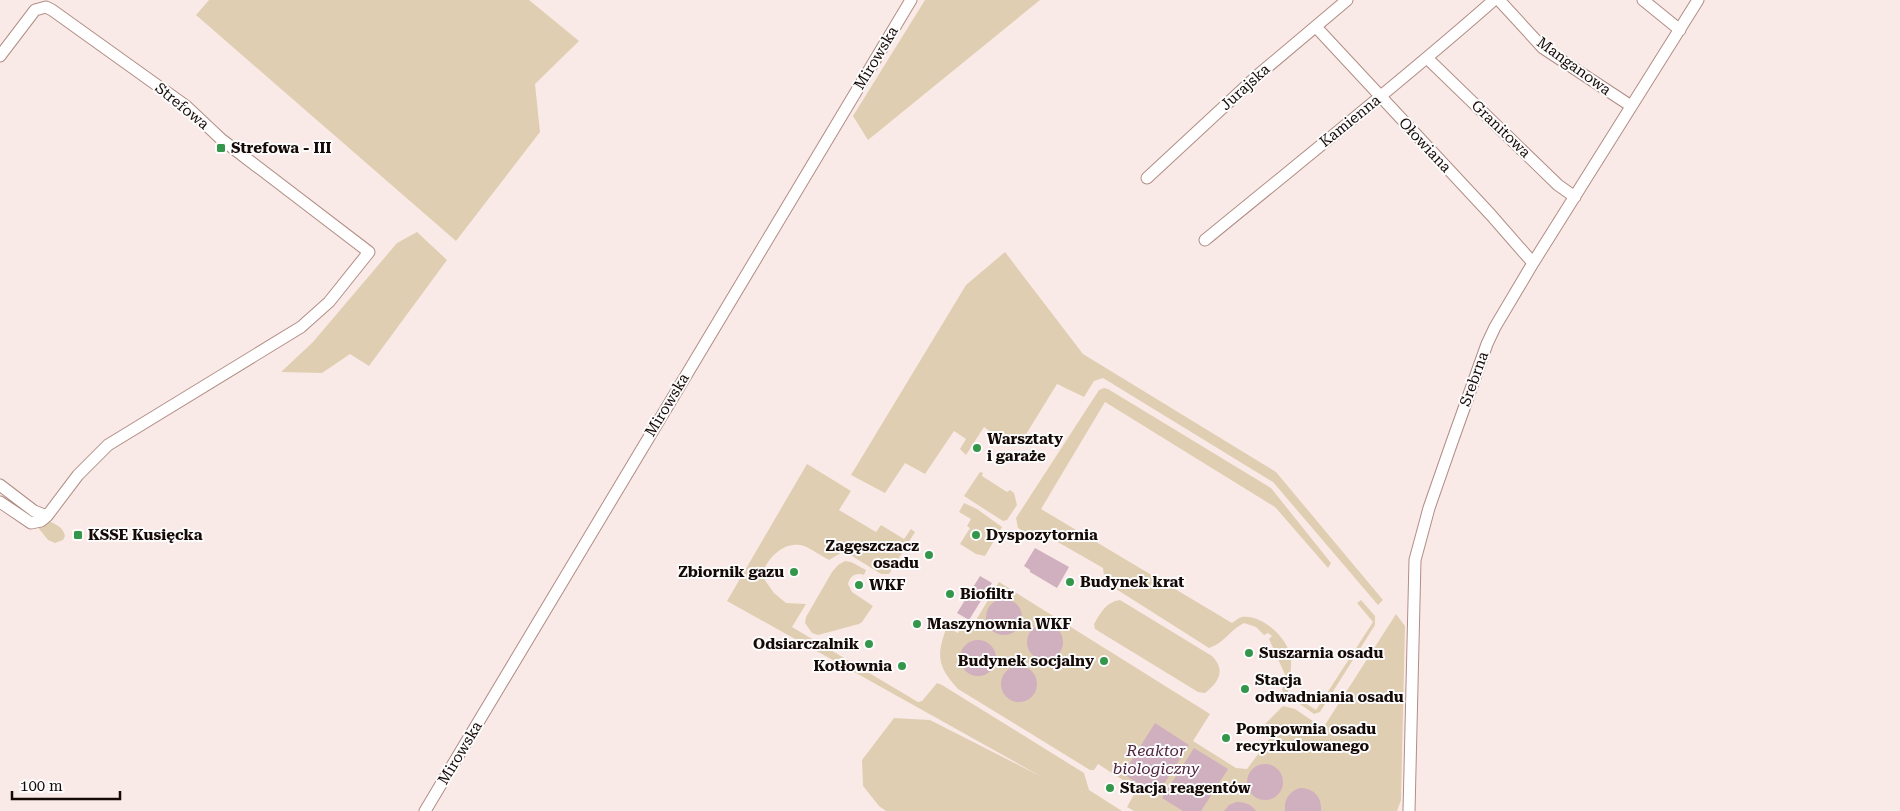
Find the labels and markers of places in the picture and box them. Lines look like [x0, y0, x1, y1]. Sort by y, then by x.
place label: Strefowa - III [231, 139, 331, 157]
marker: Strefowa - III [215, 142, 227, 154]
place label: Warsztaty i garaże [987, 430, 1063, 465]
marker: Warsztaty i garaże [971, 442, 983, 454]
place label: KSSE Kusięcka [88, 526, 203, 544]
place label: Dyspozytornia [986, 526, 1098, 544]
marker: KSSE Kusięcka [72, 529, 84, 541]
marker: Dyspozytornia [970, 529, 982, 541]
place label: Zagęszczacz osadu [826, 537, 919, 572]
marker: Zagęszczacz osadu [923, 549, 935, 561]
place label: Zbiornik gazu [678, 563, 784, 581]
marker: Zbiornik gazu [788, 566, 800, 578]
place label: Budynek krat [1080, 573, 1184, 591]
place label: WKF [869, 576, 905, 594]
marker: Budynek krat [1064, 576, 1076, 588]
marker: WKF [853, 579, 865, 591]
place label: Biofiltr [960, 585, 1014, 603]
marker: Biofiltr [944, 588, 956, 600]
place label: Maszynownia WKF [927, 615, 1071, 633]
marker: Maszynownia WKF [911, 618, 923, 630]
place label: Odsiarczalnik [753, 635, 860, 653]
marker: Odsiarczalnik [863, 638, 875, 650]
place label: Suszarnia osadu [1259, 644, 1383, 662]
marker: Suszarnia osadu [1243, 647, 1255, 659]
place label: Budynek socjalny [958, 652, 1094, 670]
marker: Budynek socjalny [1098, 655, 1110, 667]
place label: Kotłownia [813, 657, 892, 675]
marker: Kotłownia [896, 660, 908, 672]
place label: Stacja odwadniania osadu [1255, 671, 1404, 706]
marker: Stacja odwadniania osadu [1239, 683, 1251, 695]
place label: Pompownia osadu recyrkulowanego [1236, 720, 1376, 755]
marker: Pompownia osadu recyrkulowanego [1220, 732, 1232, 744]
place label: Stacja reagentów [1120, 779, 1251, 797]
marker: Stacja reagentów [1104, 782, 1116, 794]

